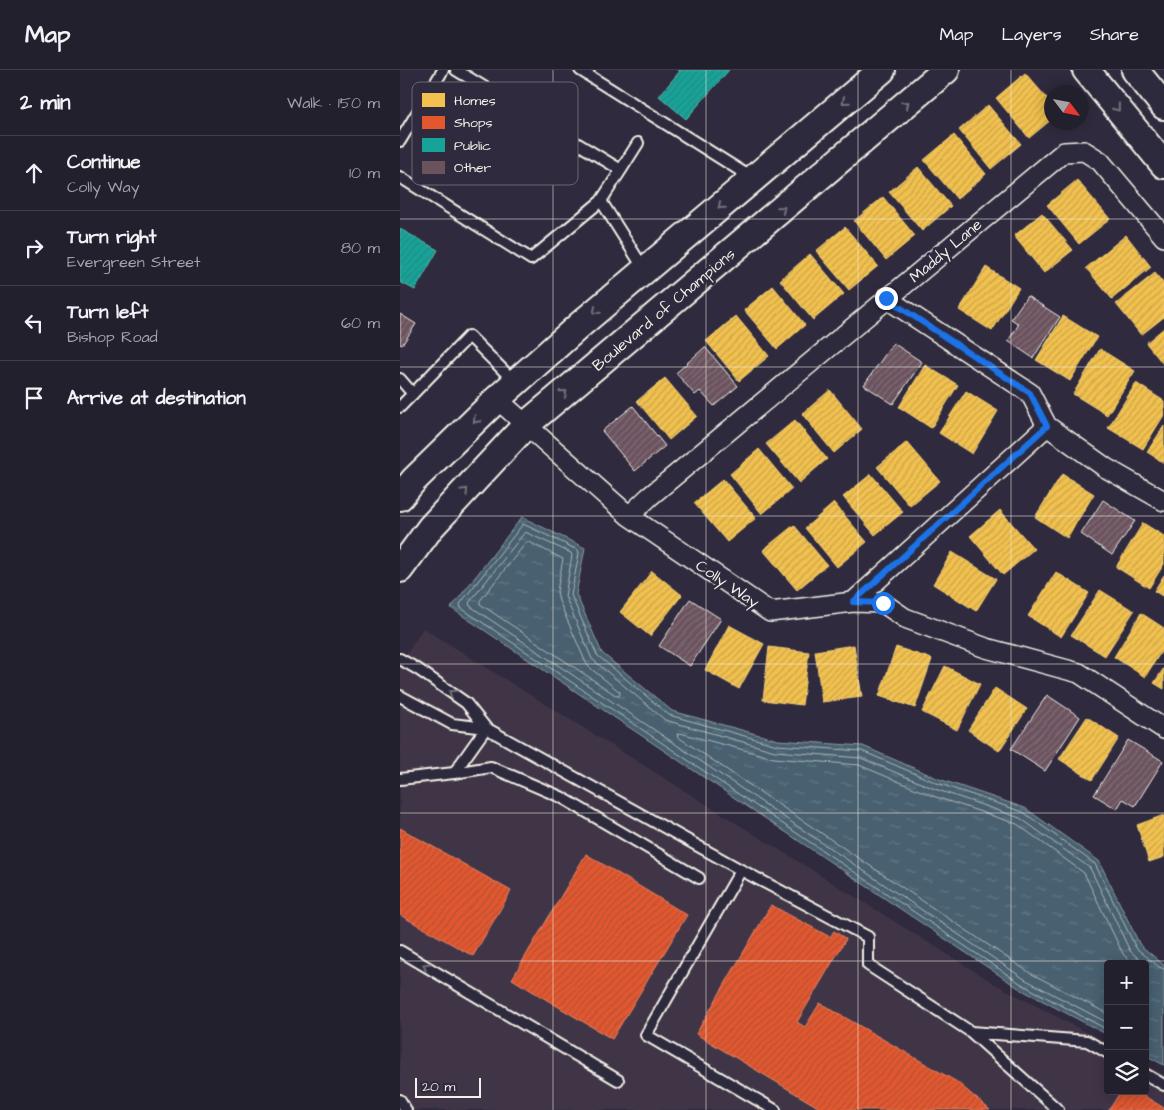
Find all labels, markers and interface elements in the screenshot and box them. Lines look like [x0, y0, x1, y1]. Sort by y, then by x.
text: Map [25, 18, 70, 52]
text: Map [939, 22, 973, 47]
text: Layers [1001, 22, 1062, 47]
text: Share [1090, 22, 1139, 47]
legend [412, 82, 578, 185]
north arrow [1044, 85, 1089, 130]
text: 2 min [20, 88, 70, 117]
text: Homes [454, 91, 496, 111]
text: Walk · 150 m [287, 92, 380, 114]
one-way arrow [841, 96, 850, 105]
one-way arrow [900, 102, 909, 110]
one-way arrow [1112, 102, 1121, 111]
text: Shops [454, 113, 493, 133]
text: Public [454, 136, 491, 156]
text: Continue [67, 149, 141, 176]
text: Other [454, 158, 492, 178]
icon: ahead [20, 159, 48, 187]
text: 10 m [349, 162, 380, 184]
text: Colly Way [67, 176, 140, 198]
one-way arrow [717, 200, 726, 209]
one-way arrow [776, 206, 785, 215]
street label: Maddy Lane [905, 214, 988, 289]
text: Turn right [67, 224, 156, 251]
icon: right [20, 234, 48, 262]
text: 80 m [341, 237, 380, 259]
street label: Boulevard of Champions [587, 243, 740, 376]
text: Evergreen Street [67, 251, 200, 273]
route end [875, 287, 898, 310]
text: Turn left [67, 299, 148, 326]
one-way arrow [593, 305, 602, 314]
icon: left [20, 309, 48, 337]
text: 60 m [341, 312, 380, 334]
text: Bishop Road [67, 326, 158, 348]
icon: arrive [20, 384, 48, 412]
text: Arrive at destination [67, 385, 246, 412]
one-way arrow [558, 390, 567, 399]
one-way arrow [473, 414, 482, 423]
one-way arrow [459, 488, 468, 497]
street label: Colly Way [691, 554, 764, 614]
route start [872, 592, 895, 615]
one-way arrow [448, 690, 458, 699]
map controls [1104, 960, 1149, 1095]
button: + [1104, 960, 1149, 1005]
one-way arrow [423, 963, 432, 973]
button: − [1104, 1005, 1149, 1050]
button: layers [1104, 1050, 1149, 1095]
scale bar [415, 1075, 481, 1098]
text: 20 m [422, 1077, 455, 1097]

